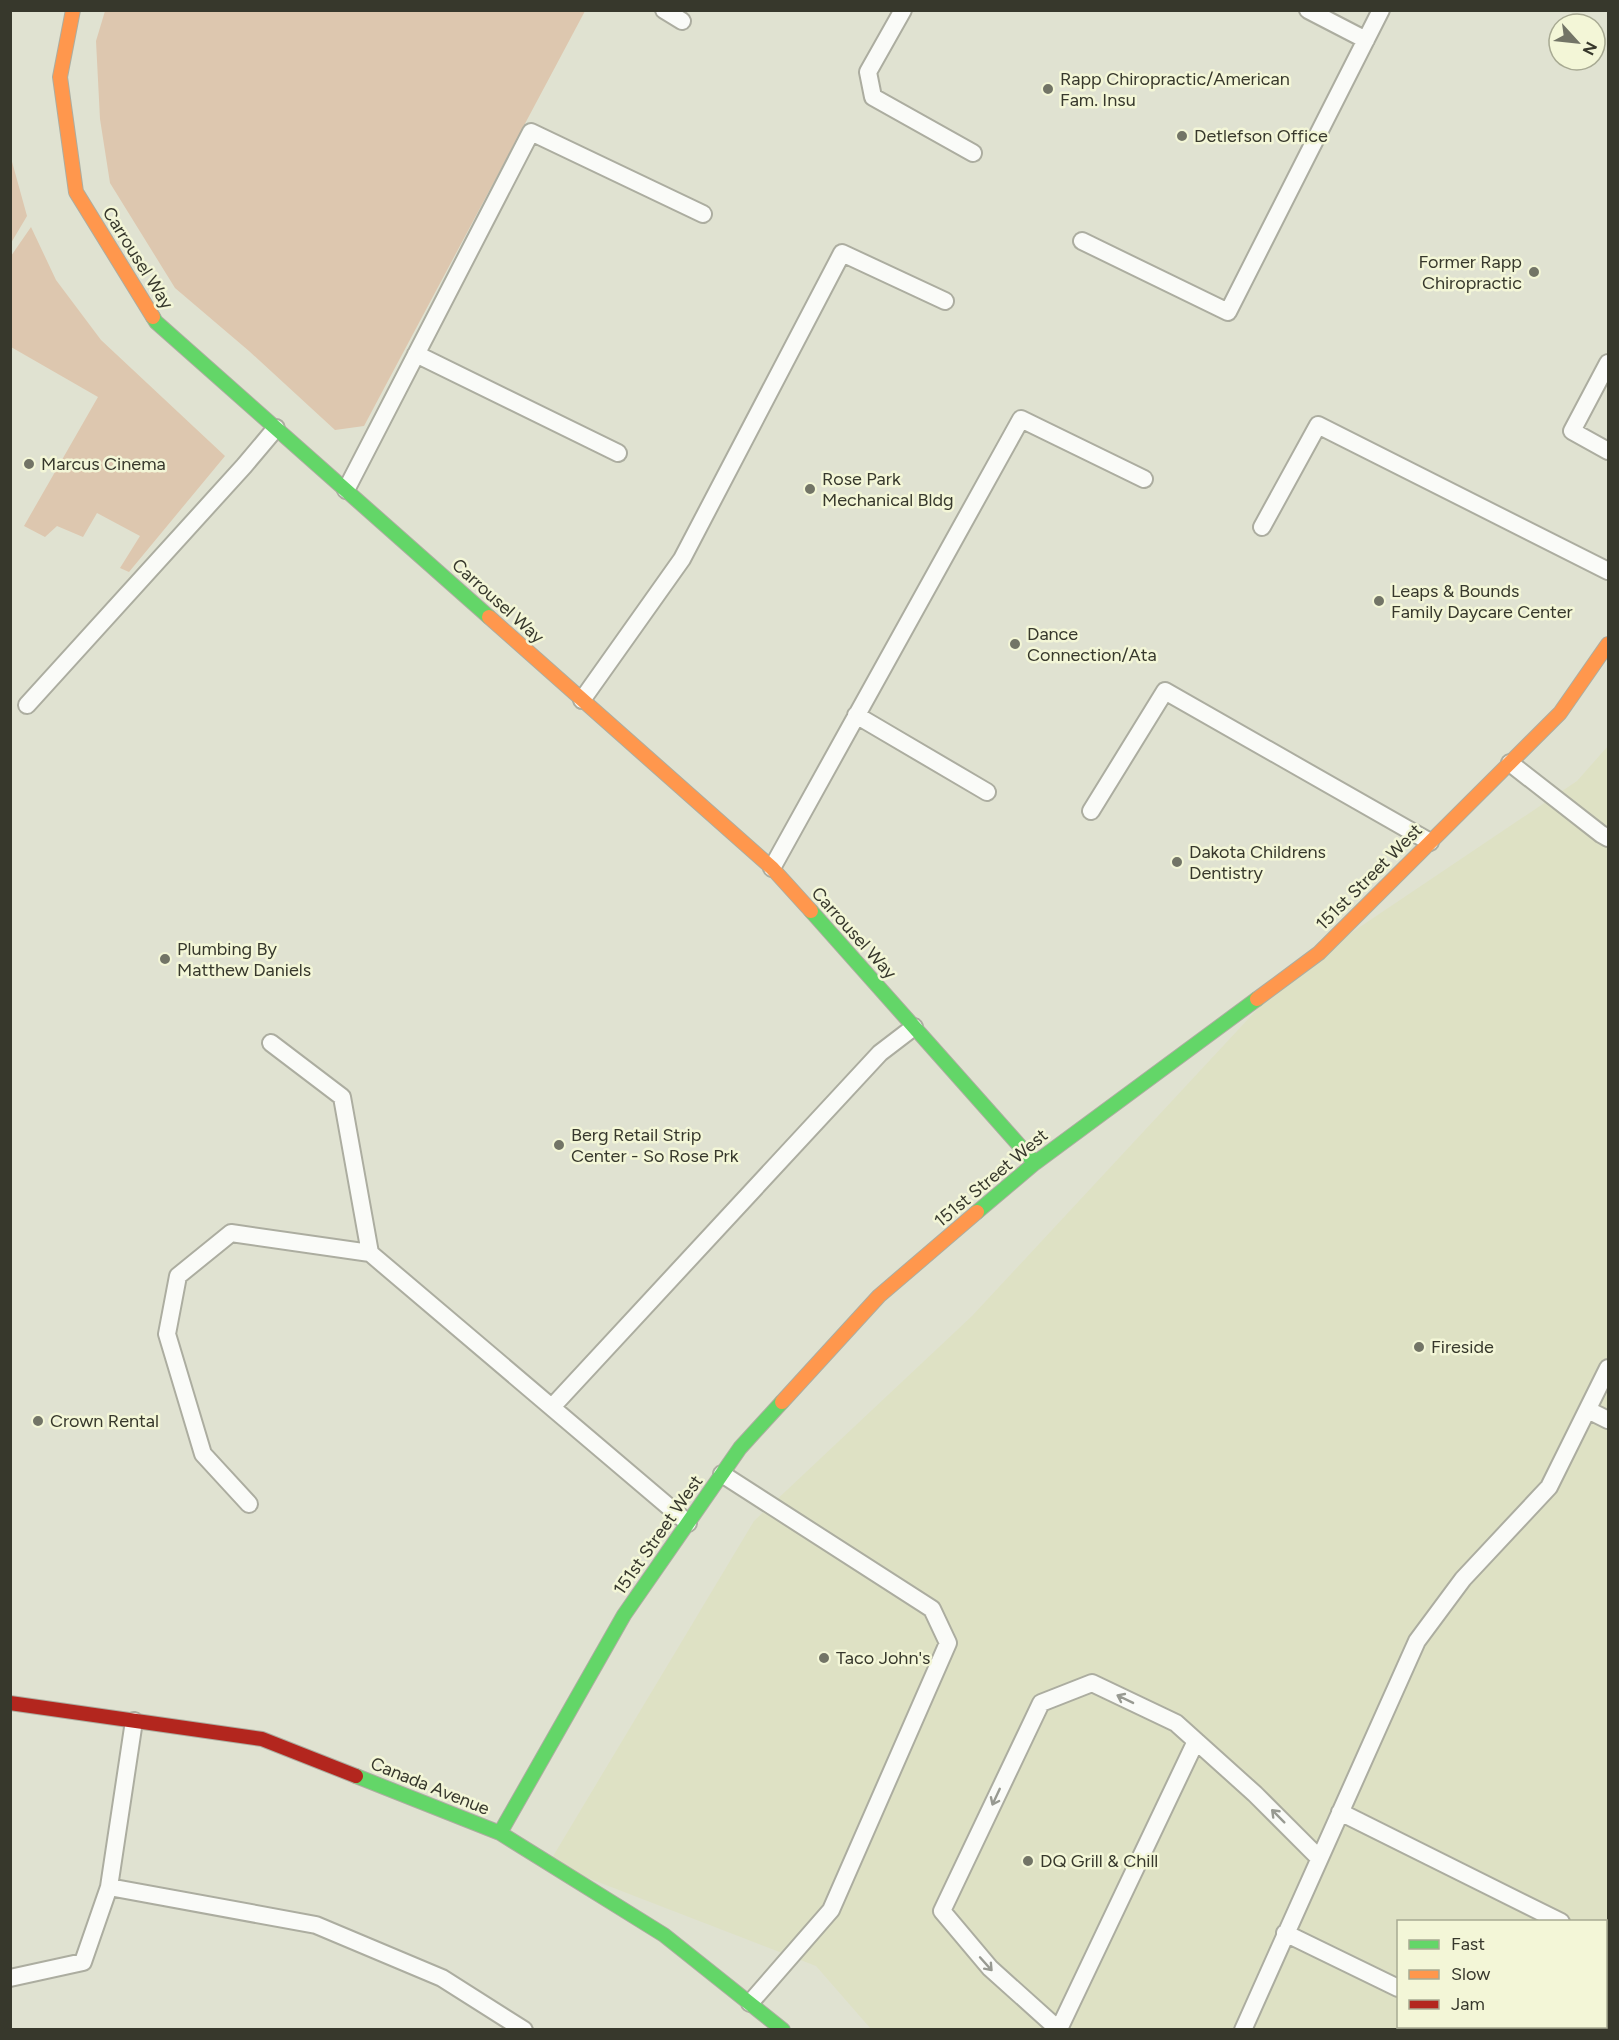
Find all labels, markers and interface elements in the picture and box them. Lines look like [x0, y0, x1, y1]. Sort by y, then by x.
north arrow [1547, 12, 1607, 72]
text: N [1579, 39, 1601, 58]
place label: Rapp Chiropractic/American Fam. Insu [1060, 68, 1290, 111]
marker: Rapp Chiropractic/American Fam. Insu [1041, 82, 1055, 96]
place label: Detlefson Office [1194, 125, 1328, 147]
marker: Detlefson Office [1175, 129, 1189, 143]
street label: Carrousel Way [98, 203, 178, 314]
place label: Former Rapp Chiropractic [1418, 251, 1522, 294]
marker: Former Rapp Chiropractic [1527, 265, 1541, 279]
place label: Marcus Cinema [41, 453, 166, 475]
marker: Marcus Cinema [22, 457, 36, 471]
place label: Rose Park Mechanical Bldg [822, 468, 954, 511]
marker: Rose Park Mechanical Bldg [803, 482, 817, 496]
street label: Carrousel Way [447, 554, 549, 649]
place label: Leaps & Bounds Family Daycare Center [1391, 580, 1573, 623]
marker: Leaps & Bounds Family Daycare Center [1372, 594, 1386, 608]
place label: Dance Connection/Ata [1027, 623, 1157, 666]
marker: Dance Connection/Ata [1008, 637, 1022, 651]
street label: 151st Street West [1311, 819, 1427, 935]
place label: Dakota Childrens Dentistry [1189, 841, 1326, 884]
marker: Dakota Childrens Dentistry [1170, 855, 1184, 869]
street label: Carrousel Way [807, 882, 902, 984]
place label: Plumbing By Matthew Daniels [177, 938, 311, 981]
marker: Plumbing By Matthew Daniels [158, 952, 172, 966]
place label: Berg Retail Strip Center - So Rose Prk [571, 1124, 739, 1167]
street label: 151st Street West [930, 1124, 1052, 1232]
marker: Berg Retail Strip Center - So Rose Prk [552, 1138, 566, 1152]
place label: Fireside [1431, 1336, 1494, 1358]
marker: Fireside [1412, 1340, 1426, 1354]
place label: Crown Rental [50, 1410, 159, 1432]
marker: Crown Rental [31, 1414, 45, 1428]
street label: 151st Street West [608, 1471, 708, 1599]
place label: Taco John's [836, 1647, 930, 1669]
marker: Taco John's [817, 1651, 831, 1665]
one-way arrow [1116, 1692, 1134, 1704]
street label: Canada Avenue [367, 1752, 493, 1820]
one-way arrow [990, 1788, 1002, 1806]
one-way arrow [1270, 1809, 1285, 1824]
place label: DQ Grill & Chill [1040, 1850, 1158, 1872]
marker: DQ Grill & Chill [1021, 1854, 1035, 1868]
legend [1397, 1920, 1607, 2028]
text: Fast [1451, 1933, 1485, 1955]
one-way arrow [979, 1956, 993, 1971]
text: Slow [1451, 1963, 1490, 1985]
text: Jam [1451, 1993, 1485, 2015]

